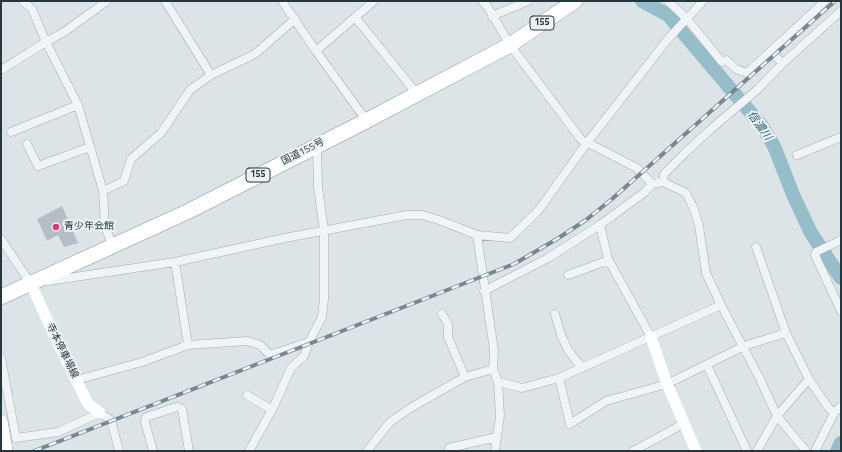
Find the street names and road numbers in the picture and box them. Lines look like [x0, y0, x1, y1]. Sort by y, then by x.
road number: 155 [530, 16, 554, 30]
street label: 国道155号 [279, 136, 327, 168]
road number: 155 [246, 168, 270, 182]
street label: 寺本停車場線 [43, 321, 81, 381]

